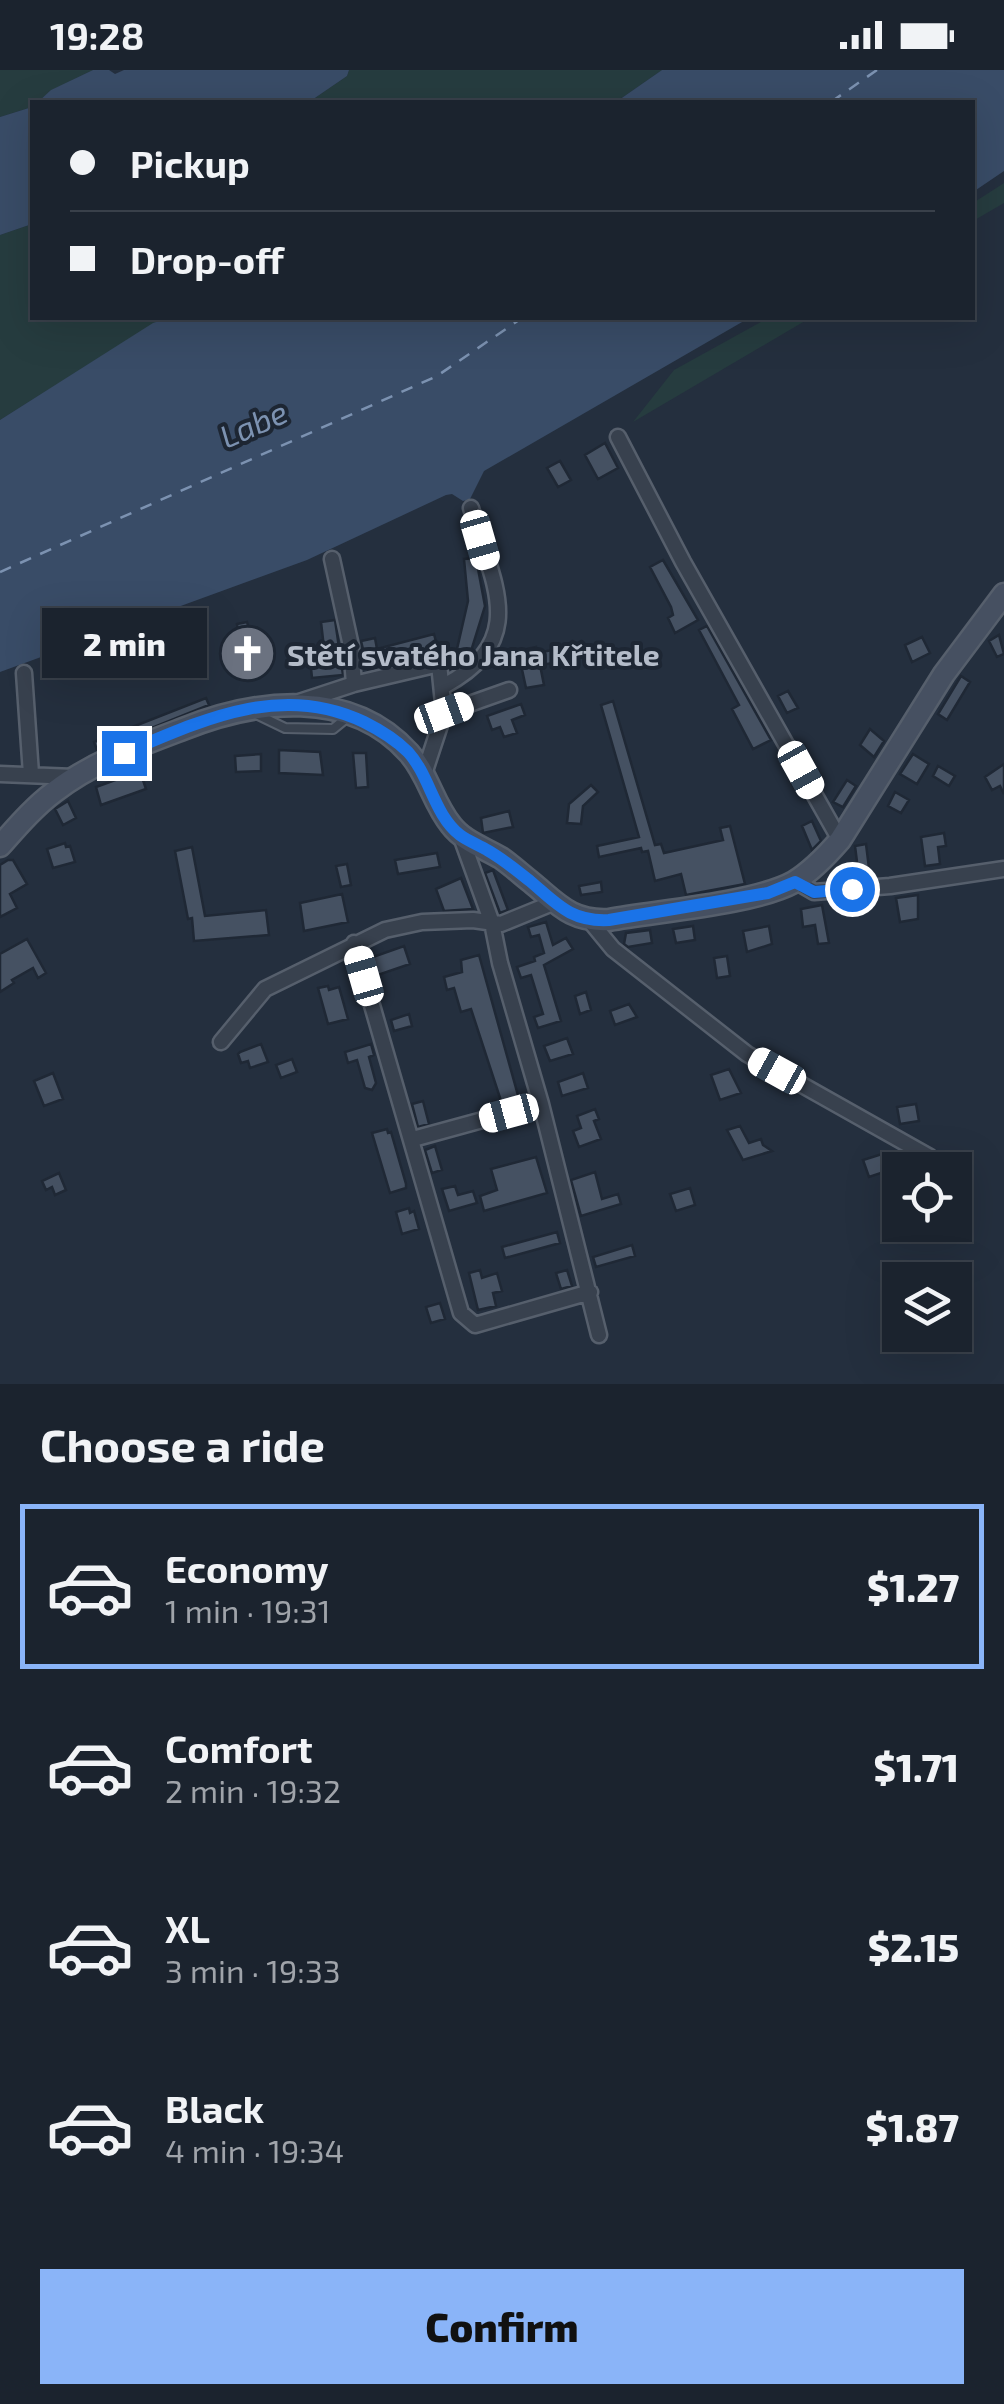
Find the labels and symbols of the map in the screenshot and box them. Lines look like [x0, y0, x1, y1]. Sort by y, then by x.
water label: Labe [213, 391, 293, 455]
car [457, 507, 503, 573]
callout: 2 min [42, 608, 206, 678]
church icon: Stětí svatého Jana Křtitele [218, 624, 278, 684]
place label: Stětí svatého Jana Křtitele [287, 636, 660, 672]
car [411, 689, 477, 737]
route end [102, 731, 147, 776]
car [773, 736, 829, 804]
route start [830, 867, 875, 912]
car [341, 943, 387, 1009]
car [743, 1043, 811, 1099]
car [476, 1091, 542, 1135]

